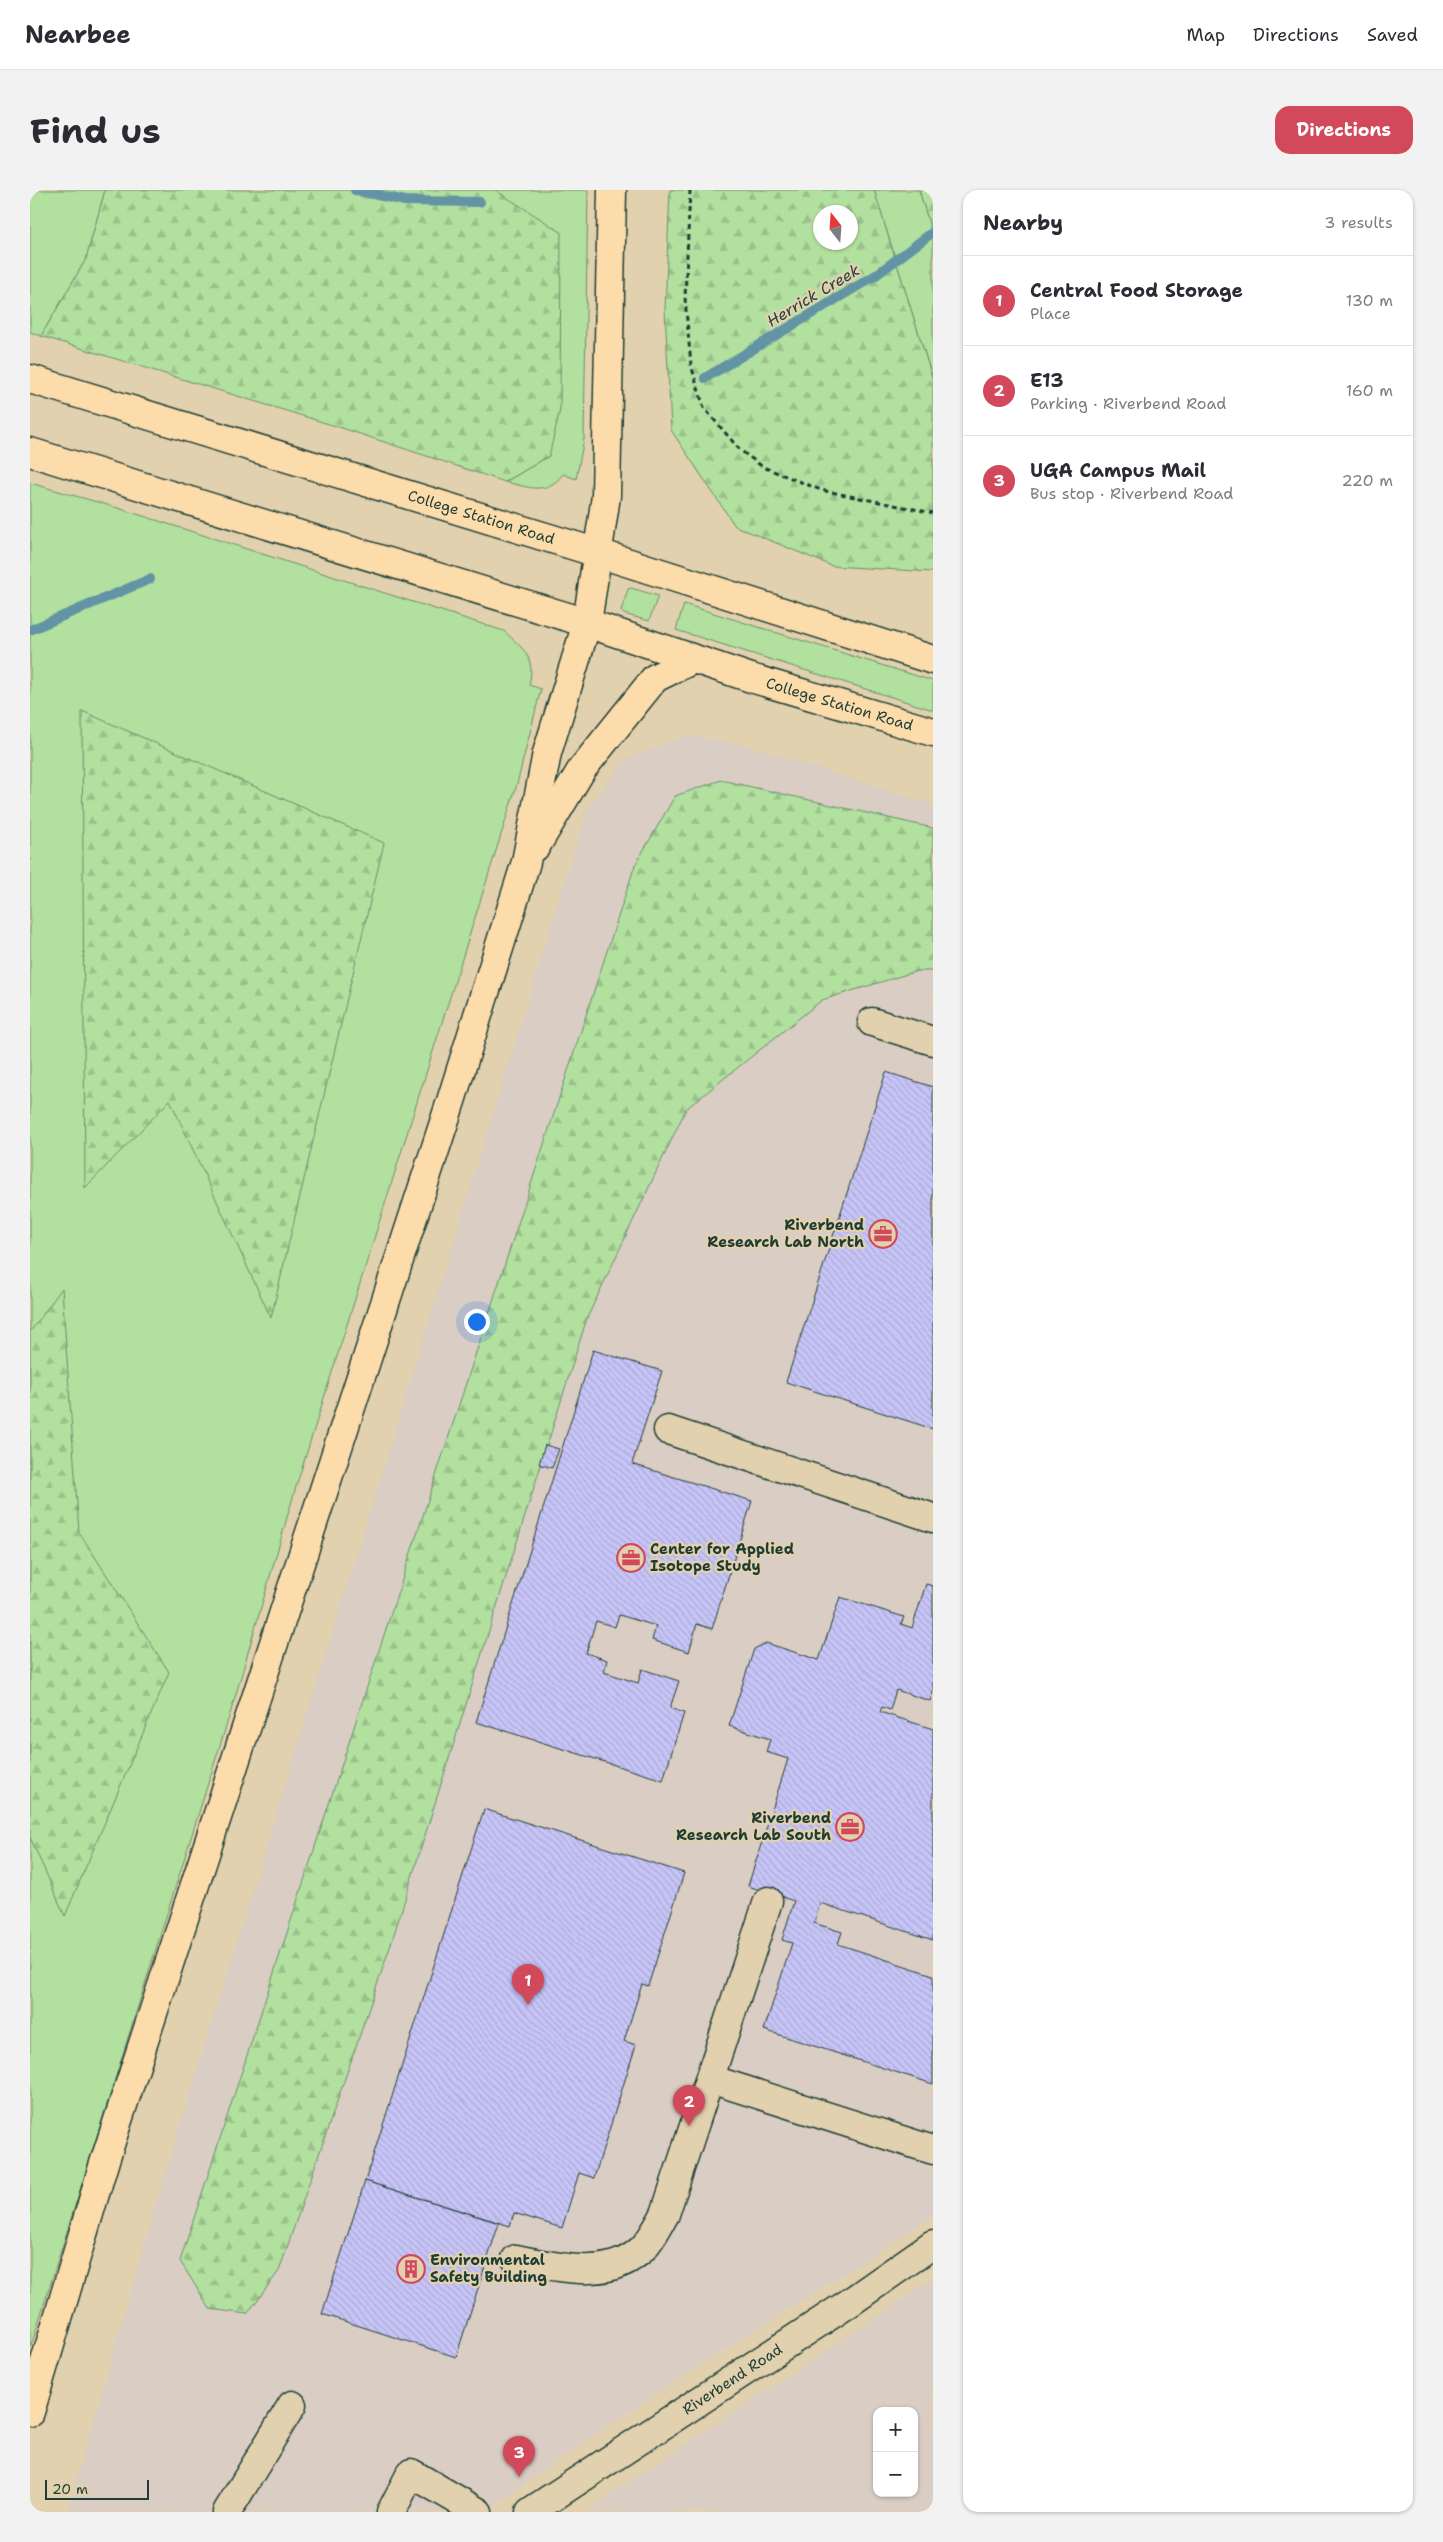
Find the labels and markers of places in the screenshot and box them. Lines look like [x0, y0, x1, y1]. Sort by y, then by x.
place label: Riverbend Research Lab North [707, 1215, 864, 1252]
office icon: Riverbend Research Lab North [868, 1219, 898, 1249]
place label: Center for Applied Isotope Study [650, 1539, 794, 1576]
office icon: Center for Applied Isotope Study [616, 1543, 646, 1573]
place label: Riverbend Research Lab South [676, 1808, 831, 1845]
office icon: Riverbend Research Lab South [835, 1812, 865, 1842]
pin: 1 [512, 1964, 544, 2005]
pin: 2 [673, 2085, 705, 2126]
place label: Environmental Safety Building [430, 2250, 547, 2287]
building icon: Environmental Safety Building [396, 2254, 426, 2284]
pin: 3 [503, 2436, 535, 2477]

